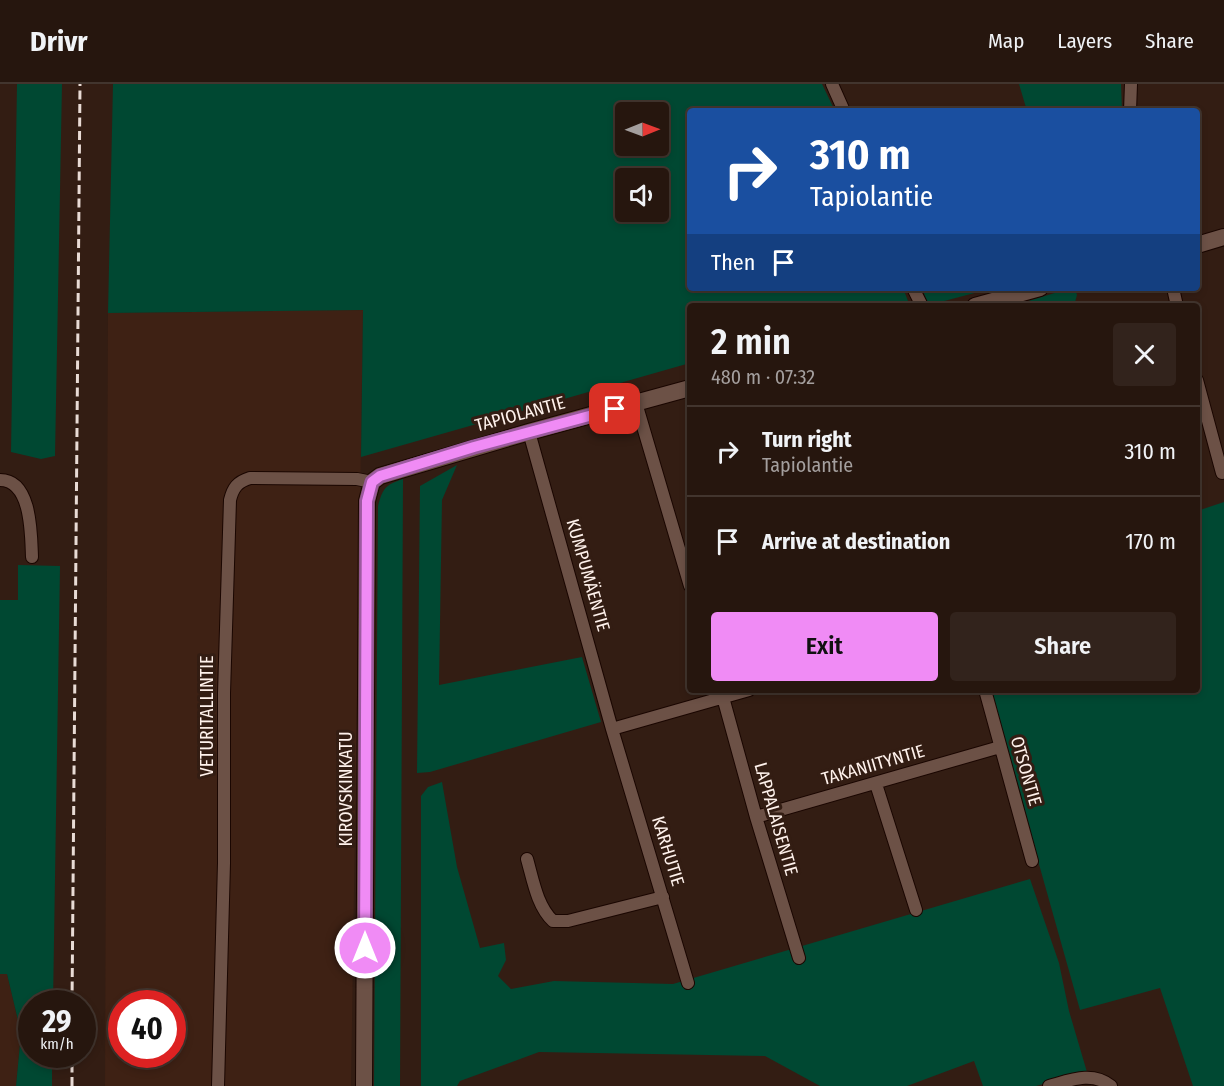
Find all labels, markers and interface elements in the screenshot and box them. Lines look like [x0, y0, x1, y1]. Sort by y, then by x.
text: Drivr [30, 25, 88, 58]
text: Map [988, 28, 1024, 54]
text: Layers [1057, 28, 1112, 54]
text: Share [1145, 28, 1194, 54]
north arrow [615, 102, 669, 156]
map controls [615, 102, 669, 222]
text: 310 m [810, 130, 911, 180]
icon: right [711, 132, 789, 210]
button: sound [615, 168, 669, 222]
text: Tapiolantie [810, 181, 933, 213]
icon: arrive [767, 246, 800, 279]
text: Then [711, 249, 755, 276]
text: 2 min [711, 320, 791, 364]
button: close [1113, 323, 1176, 386]
text: 480 m · 07:32 [711, 365, 815, 389]
pin [589, 383, 640, 434]
street label: TAPIOLANTIE [473, 391, 567, 437]
icon: arrive [598, 392, 631, 425]
text: Turn right [762, 426, 851, 453]
icon: right [711, 435, 744, 468]
text: 310 m [1124, 438, 1176, 465]
text: Tapiolantie [762, 453, 853, 477]
street label: KUMPUMÄENTIE [561, 516, 615, 634]
icon: arrive [711, 525, 744, 558]
text: Arrive at destination [762, 528, 950, 555]
text: 170 m [1125, 528, 1176, 555]
button: Exit [711, 612, 938, 681]
button: Share [950, 612, 1176, 681]
street label: VETURITALLINTIE [196, 655, 218, 777]
street label: KIROVSKINKATU [335, 731, 357, 847]
street label: OTSONTIE [1006, 734, 1046, 808]
street label: TAKANIITYNTIE [819, 740, 927, 790]
street label: LAPPALAISENTIE [749, 760, 803, 878]
street label: KARHUTIE [647, 813, 689, 889]
position arrow [333, 916, 397, 980]
speed limit sign: 40 [108, 990, 186, 1068]
text: 29 [42, 1004, 72, 1040]
text: km/h [40, 1035, 74, 1053]

